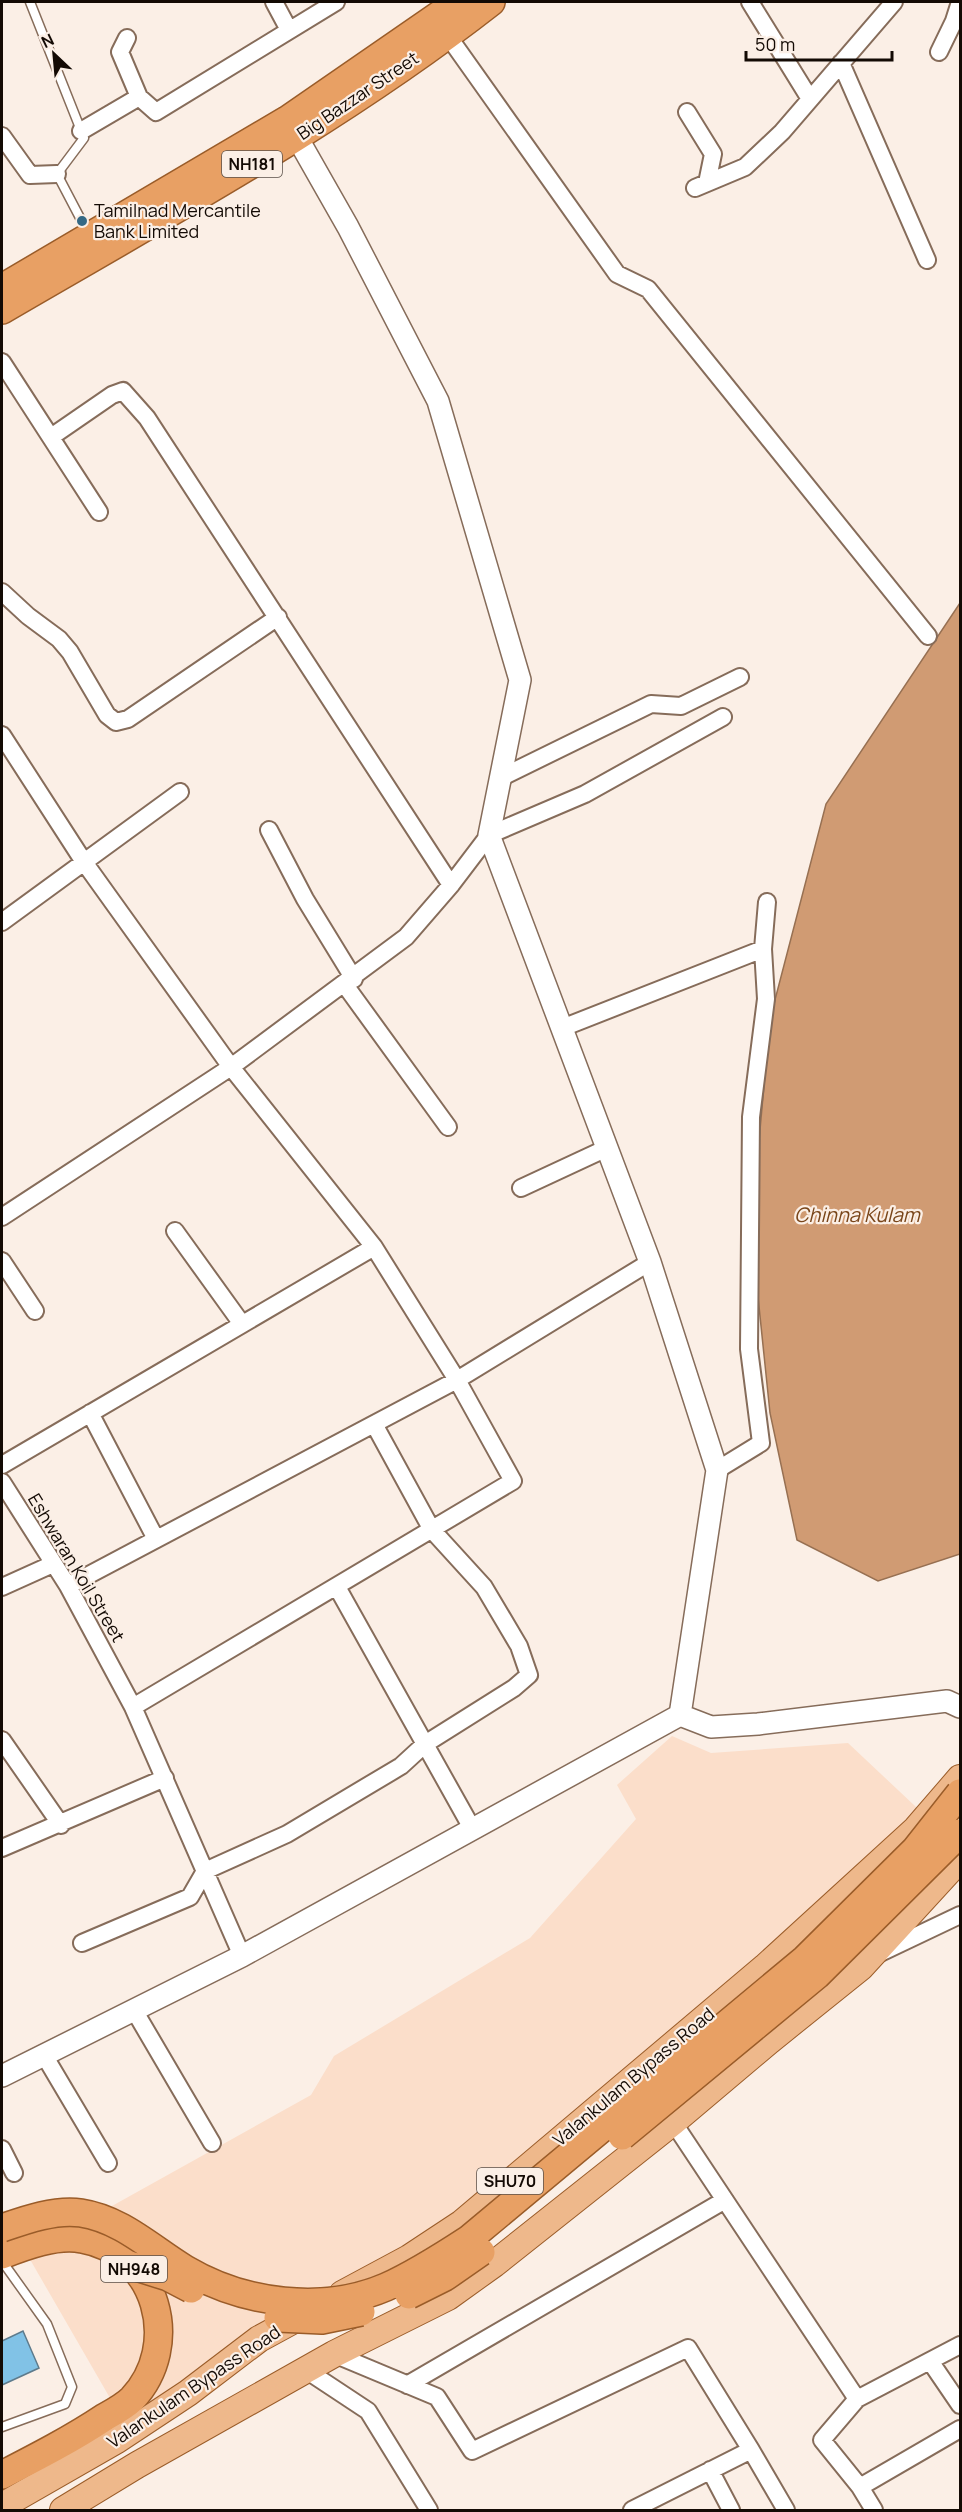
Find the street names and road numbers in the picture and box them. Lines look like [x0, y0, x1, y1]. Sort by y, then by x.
street label: Big Bazzar Street [292, 46, 423, 145]
road number: NH181 [222, 151, 282, 177]
street label: Eshwaran Koil Street [23, 1489, 131, 1646]
street label: Valankulam Bypass Road [548, 2001, 719, 2151]
road number: SHU70 [477, 2168, 543, 2194]
road number: NH948 [101, 2256, 167, 2282]
street label: Valankulam Bypass Road [102, 2319, 285, 2453]

